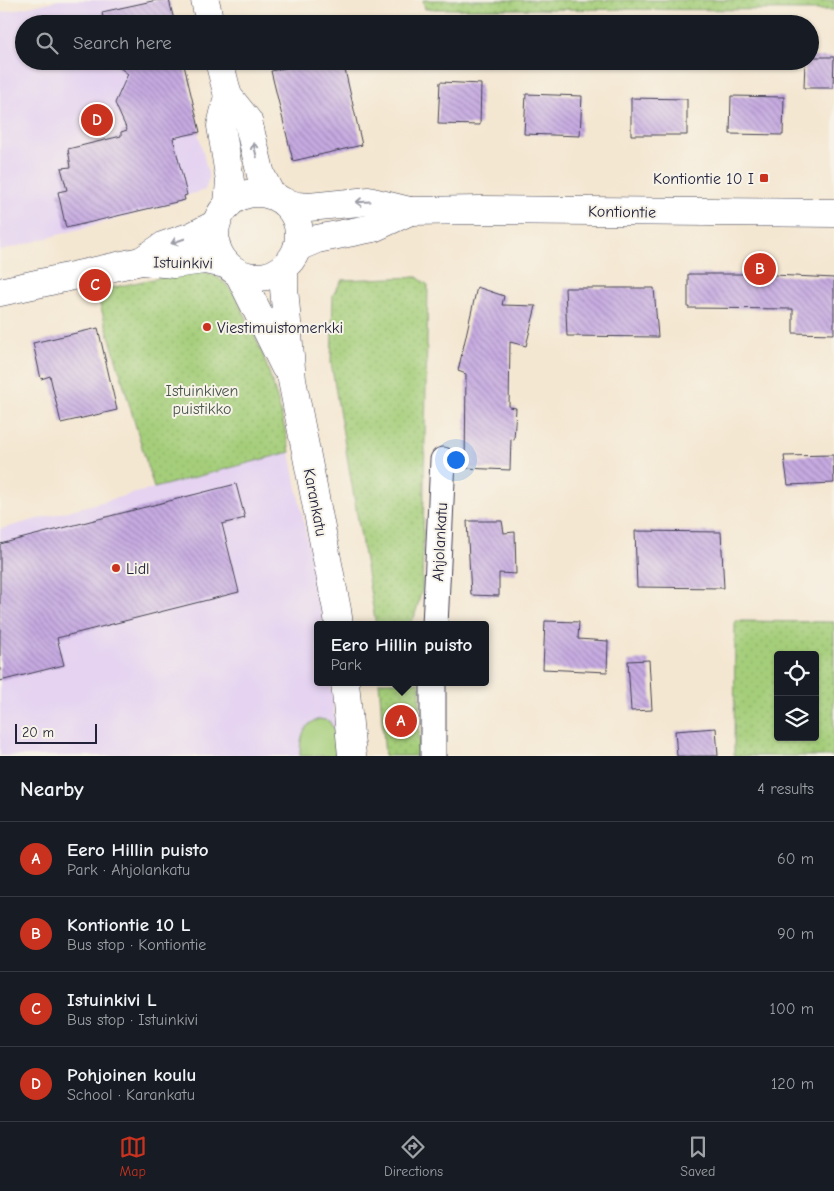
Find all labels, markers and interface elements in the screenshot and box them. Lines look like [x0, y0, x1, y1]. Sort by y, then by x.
search box [15, 15, 819, 70]
icon: search [33, 29, 61, 57]
text: Search here [73, 32, 172, 54]
pin: D [81, 101, 113, 139]
one-way arrow [250, 142, 259, 158]
place label: Kontiontie 10 I [653, 170, 754, 188]
marker: Kontiontie 10 I [758, 172, 770, 184]
one-way arrow [355, 198, 371, 207]
street label: Kontiontie [588, 202, 656, 222]
one-way arrow [170, 237, 186, 246]
pin: B [744, 250, 776, 288]
street label: Istuinkivi [153, 253, 213, 273]
pin: C [79, 266, 111, 304]
place label: Viestimuistomerkki [217, 319, 343, 337]
marker: Viestimuistomerkki [201, 321, 213, 333]
park label: Istuinkiven puistikko [166, 382, 238, 418]
your location [443, 447, 469, 473]
street label: Karankatu [300, 467, 330, 538]
street label: Ahjolankatu [429, 502, 451, 582]
place label: Lidl [126, 560, 150, 578]
marker: Lidl [110, 562, 122, 574]
popup [314, 621, 489, 686]
text: Eero Hillin puisto [331, 634, 472, 656]
map controls [774, 651, 819, 741]
button: locate [774, 651, 819, 696]
text: Park [331, 656, 361, 674]
button: layers [774, 696, 819, 741]
pin: A [385, 702, 417, 740]
scale bar [15, 721, 98, 744]
text: 20 m [22, 724, 54, 741]
text: Nearby [20, 777, 84, 801]
text: 4 results [757, 780, 814, 798]
text: Eero Hillin puisto [67, 839, 208, 861]
text: A [32, 850, 40, 868]
text: 60 m [777, 850, 814, 868]
text: Park · Ahjolankatu [67, 861, 190, 879]
text: Kontiontie 10 L [67, 914, 191, 936]
text: B [31, 925, 41, 943]
text: 90 m [777, 925, 814, 943]
text: Bus stop · Kontiontie [67, 936, 206, 954]
text: Istuinkivi L [67, 989, 157, 1011]
text: C [31, 1000, 41, 1018]
text: 100 m [770, 1000, 814, 1018]
text: Bus stop · Istuinkivi [67, 1011, 198, 1029]
text: Pohjoinen koulu [67, 1064, 196, 1086]
text: D [31, 1075, 41, 1093]
text: 120 m [771, 1075, 814, 1093]
text: School · Karankatu [67, 1086, 195, 1104]
tab: Map [119, 1133, 147, 1180]
tab: Directions [384, 1133, 443, 1180]
tab: Saved [680, 1133, 715, 1180]

